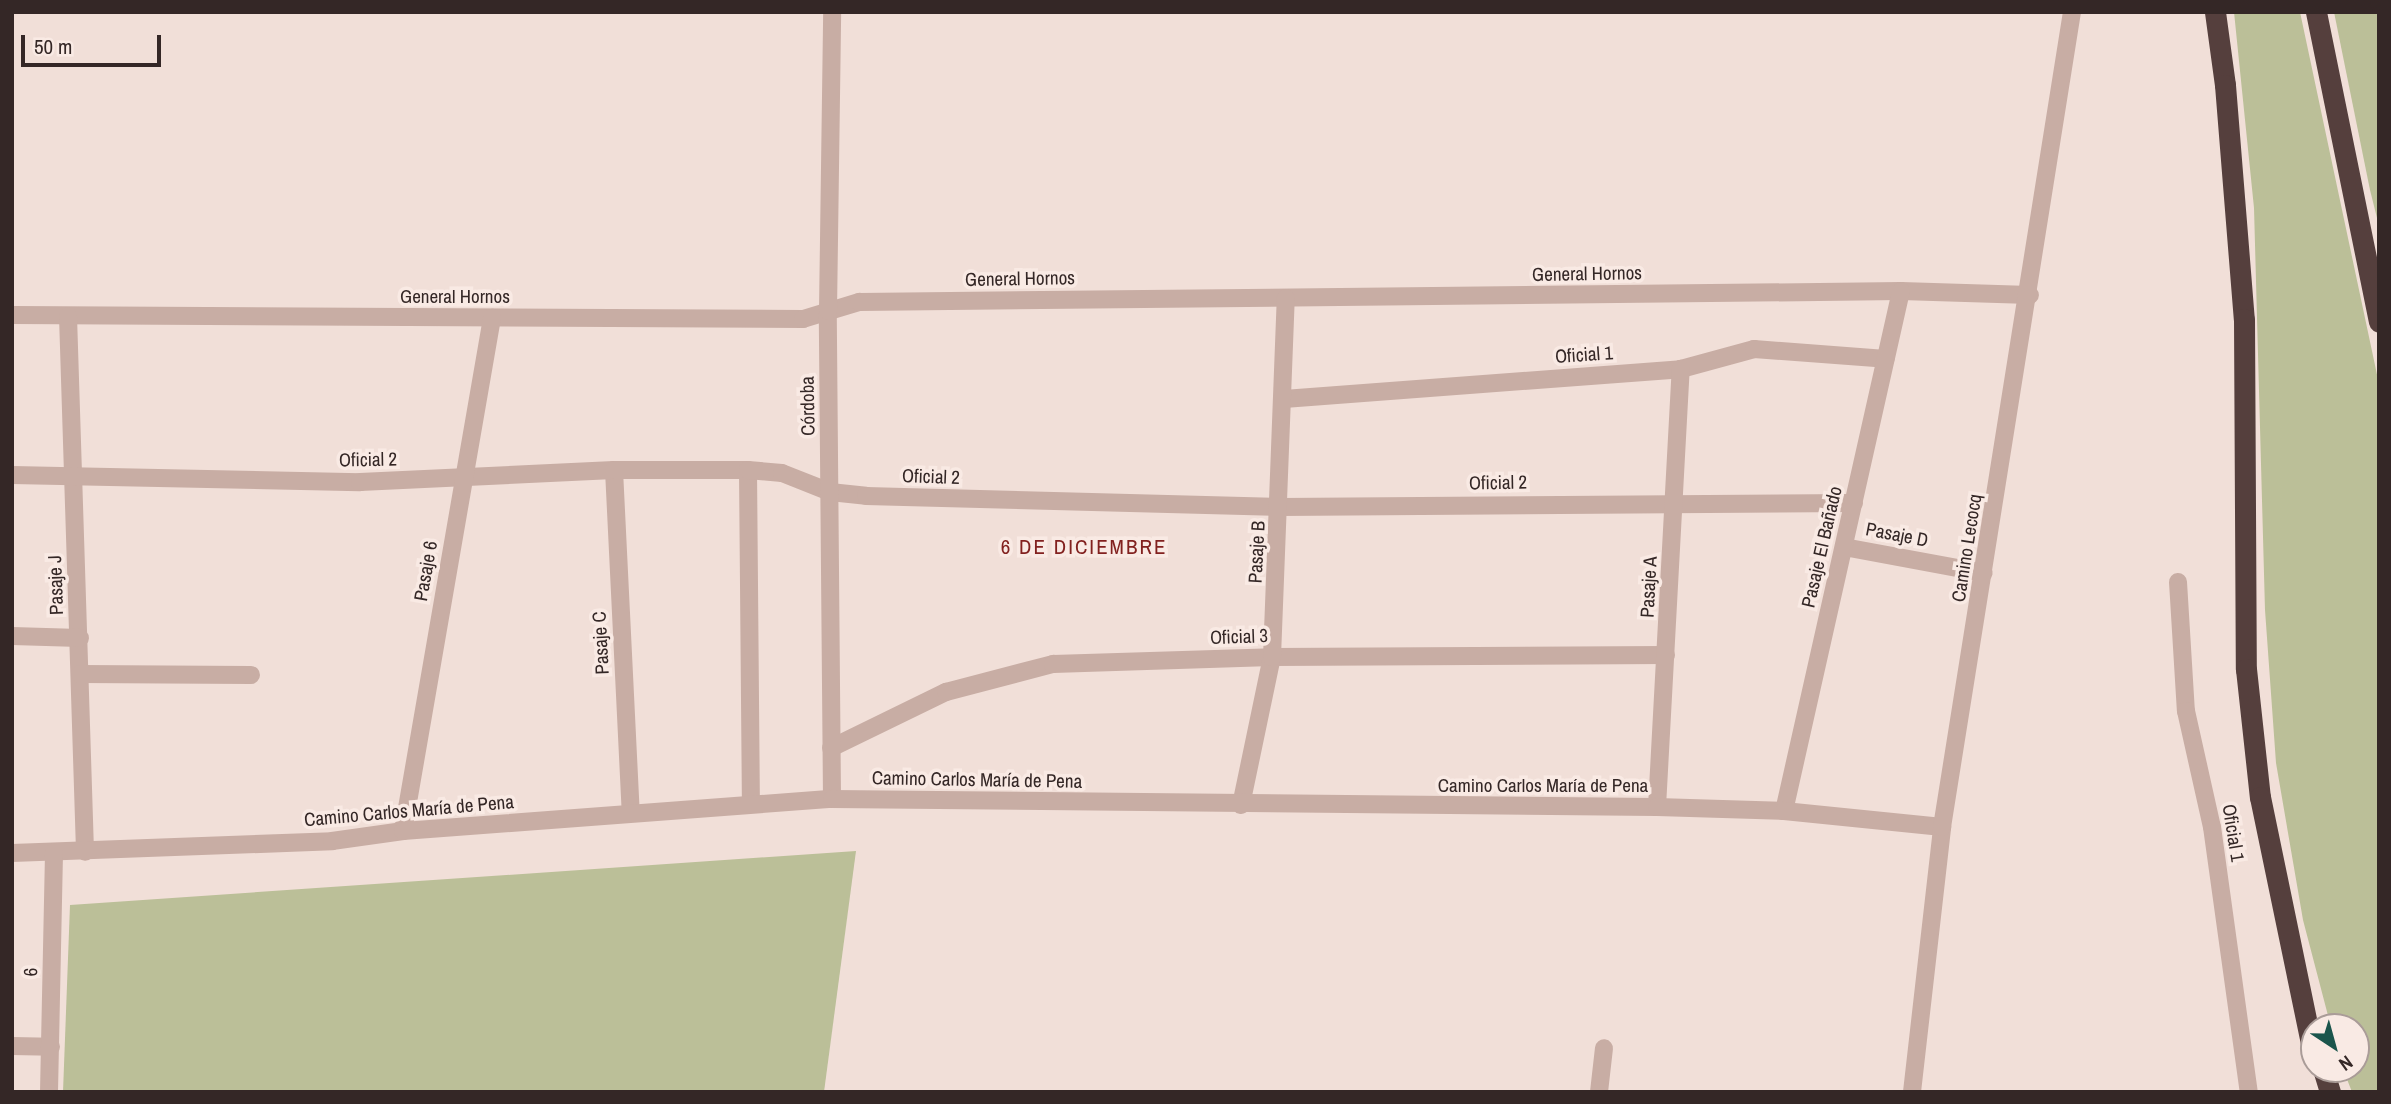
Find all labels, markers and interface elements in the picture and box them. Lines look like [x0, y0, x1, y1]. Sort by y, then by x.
scale bar [24, 21, 164, 65]
text: 50 m [34, 32, 72, 61]
street label: General Hornos [1532, 262, 1642, 286]
street label: General Hornos [965, 267, 1075, 291]
street label: General Hornos [400, 286, 510, 308]
street label: Oficial 1 [1554, 342, 1614, 368]
street label: Córdoba [796, 376, 820, 436]
street label: Oficial 2 [339, 448, 397, 472]
street label: Oficial 2 [902, 465, 960, 489]
street label: Oficial 2 [1469, 471, 1527, 495]
street label: Pasaje El Bañado [1797, 484, 1847, 610]
street label: Camino Lecocq [1947, 492, 1987, 604]
street label: Pasaje D [1864, 518, 1930, 552]
street label: Pasaje B [1244, 520, 1270, 584]
district label: 6 DE DICIEMBRE [1002, 534, 1166, 560]
street label: Pasaje 6 [410, 539, 442, 603]
street label: Pasaje J [44, 555, 68, 615]
street label: Pasaje A [1636, 555, 1662, 619]
street label: Pasaje C [588, 611, 614, 675]
street label: Oficial 3 [1210, 625, 1268, 649]
street label: Camino Carlos María de Pena [872, 767, 1082, 793]
street label: Camino Carlos María de Pena [1438, 775, 1648, 797]
street label: Camino Carlos María de Pena [303, 790, 515, 832]
street label: Oficial 1 [2217, 803, 2249, 863]
street label: 6 [20, 967, 42, 977]
north arrow [2300, 1013, 2370, 1083]
text: N [2334, 1050, 2358, 1077]

